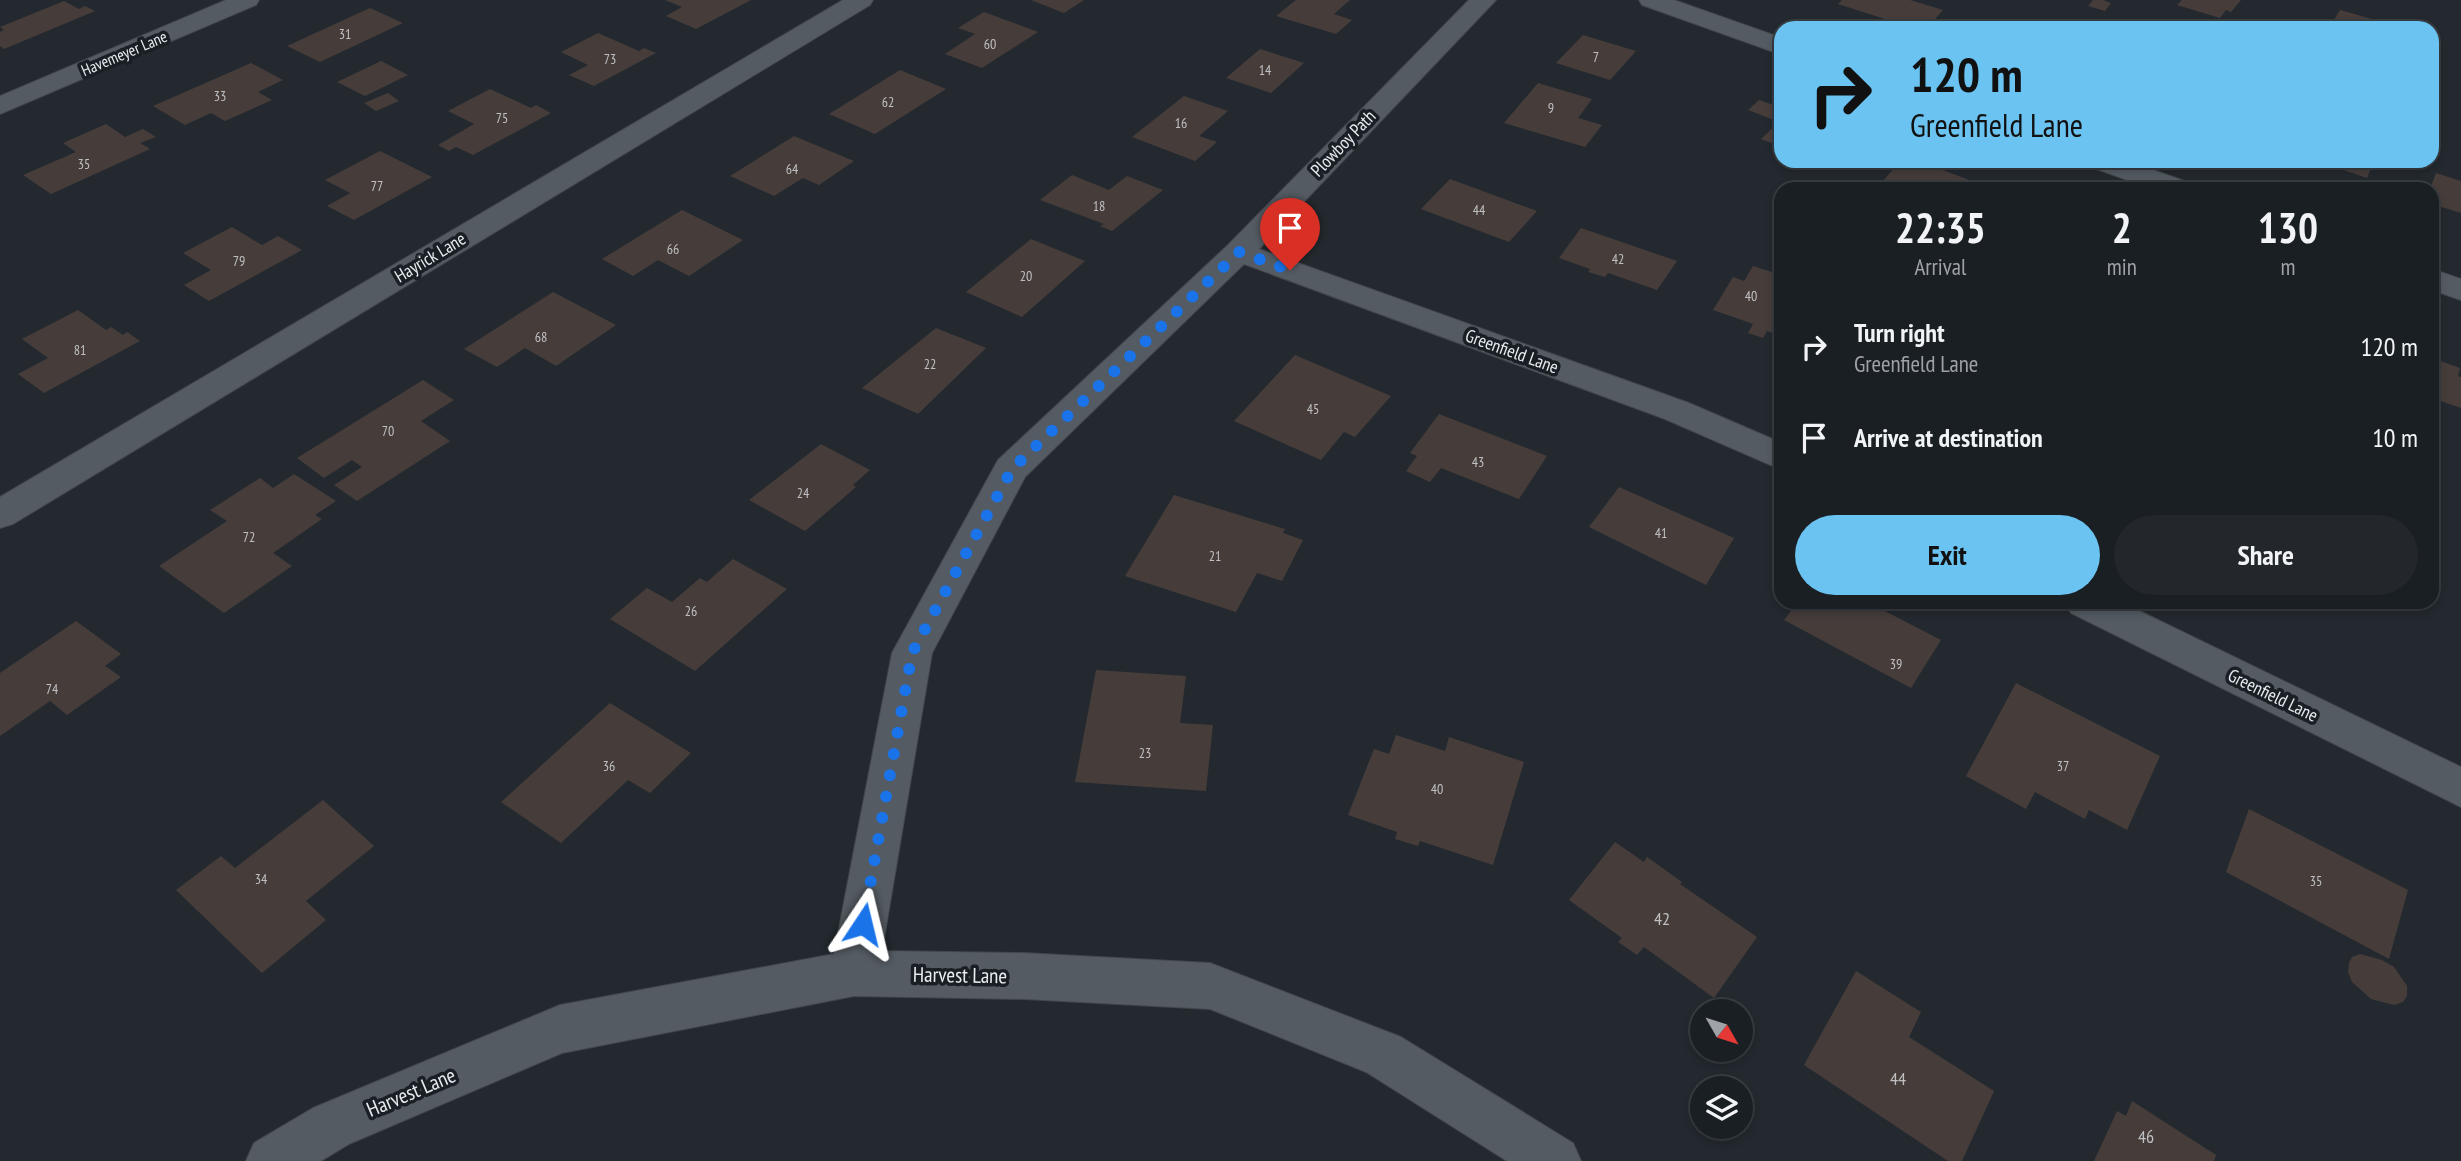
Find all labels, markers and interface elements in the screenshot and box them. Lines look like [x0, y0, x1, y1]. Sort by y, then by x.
house number: 31 [339, 25, 351, 43]
street label: Havemeyer Lane [78, 26, 170, 80]
house number: 60 [984, 35, 996, 53]
text: 120 m [1910, 42, 2023, 106]
house number: 7 [1593, 48, 1599, 66]
icon: right [1795, 49, 1886, 140]
house number: 73 [604, 50, 616, 68]
house number: 14 [1259, 61, 1272, 79]
house number: 33 [214, 87, 226, 105]
house number: 62 [882, 93, 894, 111]
house number: 9 [1548, 99, 1554, 117]
text: Greenfield Lane [1910, 104, 2083, 146]
street label: Plowboy Path [1306, 105, 1380, 181]
house number: 75 [496, 109, 508, 127]
house number: 16 [1175, 114, 1187, 132]
house number: 35 [78, 155, 90, 173]
house number: 64 [786, 160, 799, 178]
house number: 77 [371, 177, 383, 195]
house number: 18 [1093, 197, 1105, 215]
pin [1260, 198, 1320, 270]
text: 22:35 [1895, 200, 1986, 255]
text: 2 [2112, 200, 2132, 255]
text: 130 [2258, 200, 2318, 255]
house number: 44 [1473, 201, 1486, 219]
icon: arrive [1271, 209, 1309, 247]
street label: Hayrick Lane [390, 227, 470, 287]
house number: 66 [667, 240, 679, 258]
house number: 42 [1612, 250, 1624, 268]
house number: 79 [233, 252, 245, 270]
text: Arrival [1914, 252, 1966, 281]
text: min [2107, 252, 2137, 281]
text: m [2280, 252, 2295, 281]
house number: 20 [1020, 267, 1032, 285]
house number: 40 [1745, 287, 1757, 305]
text: Turn right [1854, 316, 1945, 349]
street label: Greenfield Lane [1462, 324, 1562, 378]
house number: 68 [535, 328, 547, 346]
icon: right [1795, 328, 1833, 366]
text: 120 m [2360, 330, 2418, 363]
house number: 81 [74, 341, 86, 359]
text: Greenfield Lane [1854, 349, 1978, 378]
house number: 22 [924, 355, 936, 373]
house number: 45 [1307, 400, 1319, 418]
icon: arrive [1795, 419, 1833, 457]
text: Arrive at destination [1854, 421, 2043, 454]
text: 10 m [2372, 421, 2418, 454]
house number: 70 [382, 422, 394, 440]
house number: 43 [1472, 453, 1484, 471]
house number: 24 [797, 484, 810, 502]
button: Exit [1795, 515, 2100, 595]
button: Share [2114, 515, 2418, 595]
house number: 41 [1655, 524, 1667, 542]
house number: 72 [243, 528, 255, 546]
house number: 21 [1209, 547, 1221, 565]
house number: 26 [685, 602, 697, 620]
house number: 39 [1890, 655, 1902, 673]
street label: Greenfield Lane [2224, 663, 2322, 727]
house number: 74 [46, 680, 59, 698]
house number: 23 [1139, 744, 1151, 762]
house number: 36 [603, 757, 615, 775]
house number: 37 [2057, 757, 2069, 775]
house number: 40 [1431, 780, 1443, 798]
house number: 34 [255, 870, 268, 888]
house number: 35 [2310, 872, 2322, 890]
position arrow [826, 887, 900, 961]
house number: 42 [1654, 907, 1670, 930]
street label: Harvest Lane [913, 961, 1007, 989]
north arrow [1690, 999, 1754, 1062]
map controls [1690, 999, 1753, 1139]
street label: Harvest Lane [362, 1061, 460, 1123]
house number: 44 [1890, 1067, 1906, 1090]
button: layers [1690, 1076, 1753, 1139]
house number: 46 [2138, 1125, 2154, 1148]

